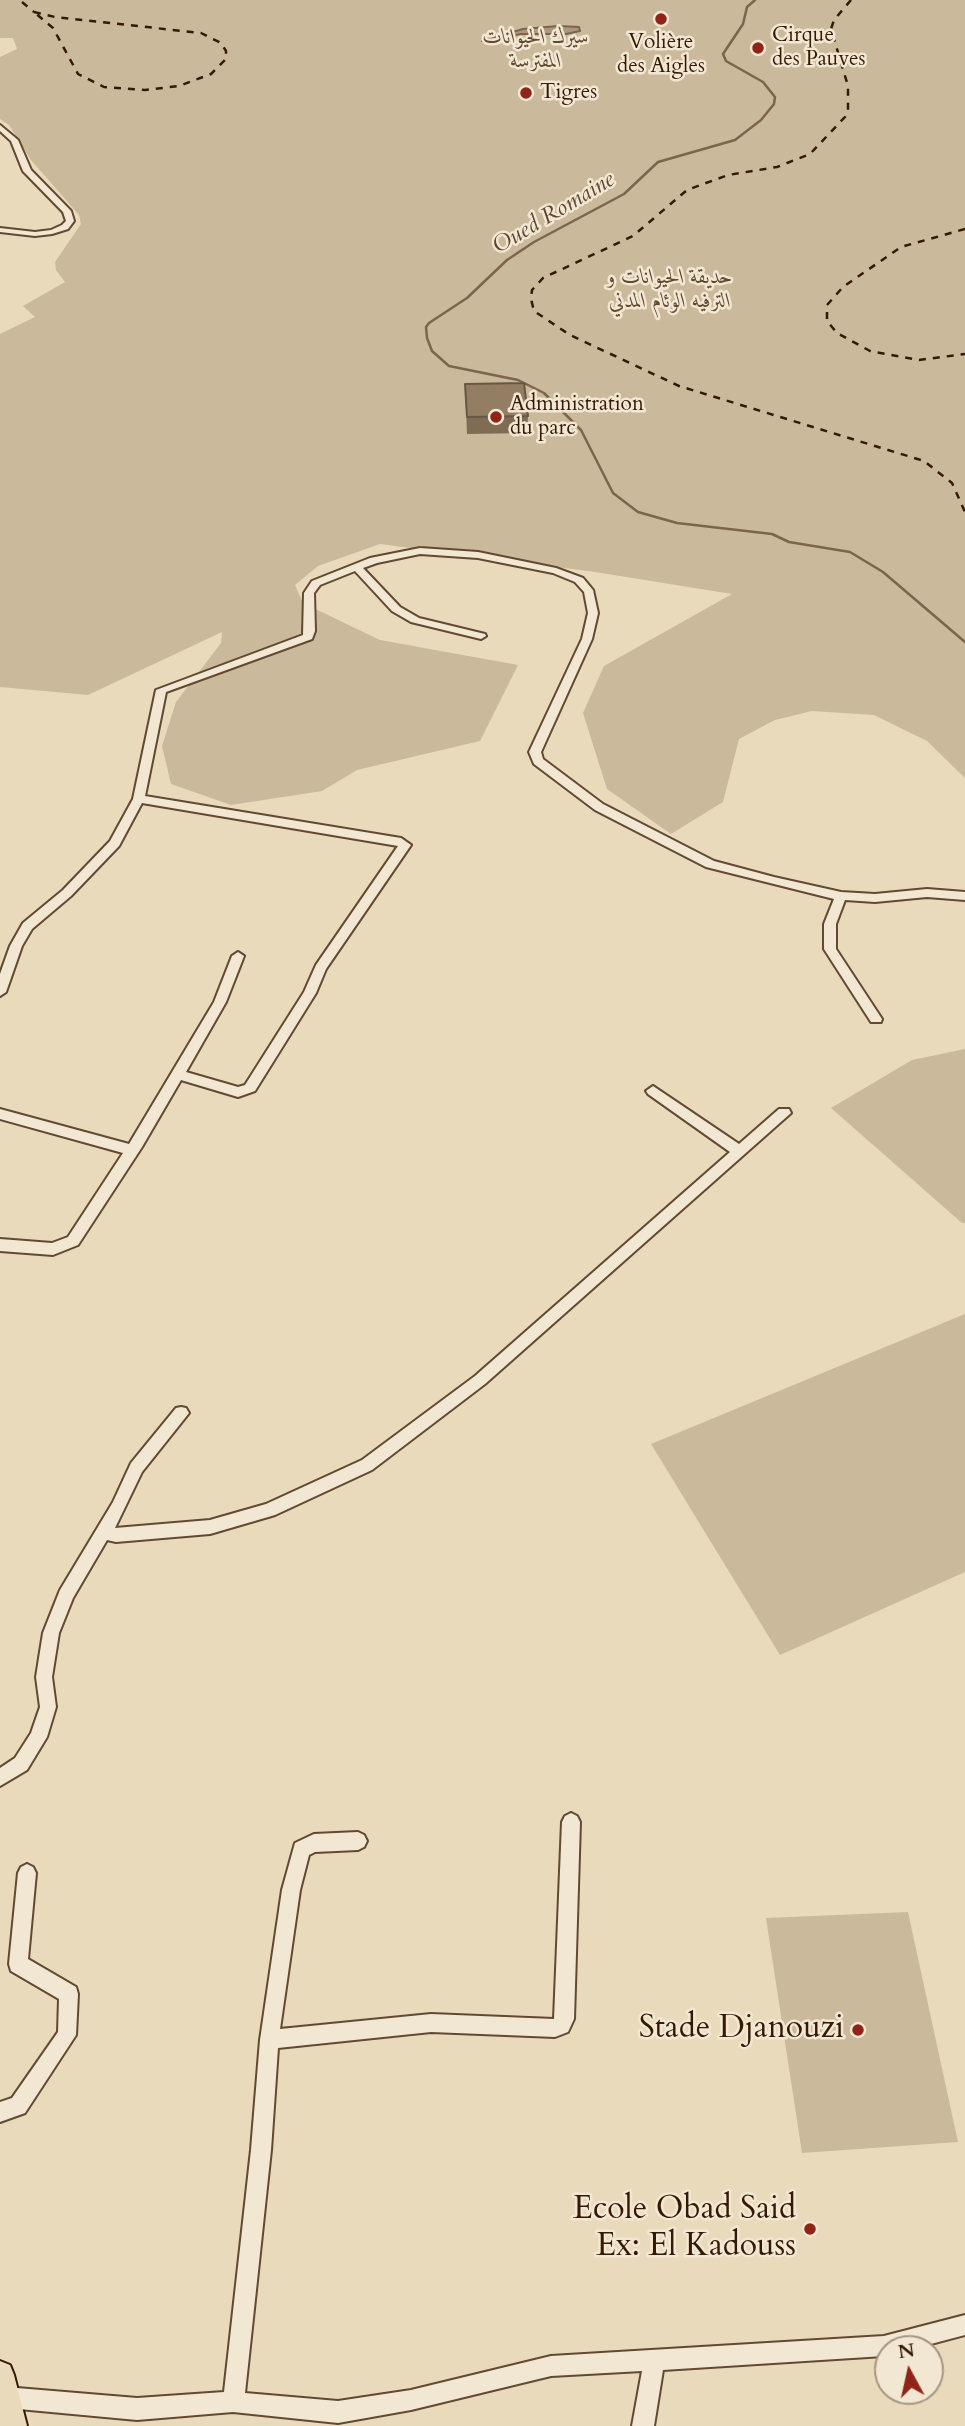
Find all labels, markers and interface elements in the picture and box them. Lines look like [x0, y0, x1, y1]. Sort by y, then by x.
marker: Volière des Aigles [653, 11, 669, 27]
place label: Cirque des Pauves [772, 23, 866, 73]
park label: سيرك الحيوانات المفترسة [483, 25, 589, 75]
place label: Volière des Aigles [617, 30, 705, 80]
marker: Cirque des Pauves [750, 40, 766, 56]
place label: Tigres [540, 80, 597, 106]
marker: Tigres [518, 85, 534, 101]
water label: Oued Romaine [488, 167, 620, 261]
park label: حديقة الحيوانات و الترفيه الوئام المدني [607, 265, 733, 315]
place label: Administration du parc [510, 392, 644, 442]
marker: Administration du parc [488, 409, 504, 425]
place label: Stade Djanouzi [639, 2011, 844, 2049]
marker: Stade Djanouzi [850, 2022, 866, 2038]
place label: Ecole Obad Said Ex: El Kadouss [573, 2192, 796, 2267]
marker: Ecole Obad Said Ex: El Kadouss [802, 2221, 818, 2237]
north arrow [874, 2335, 944, 2405]
text: N [896, 2337, 916, 2365]

